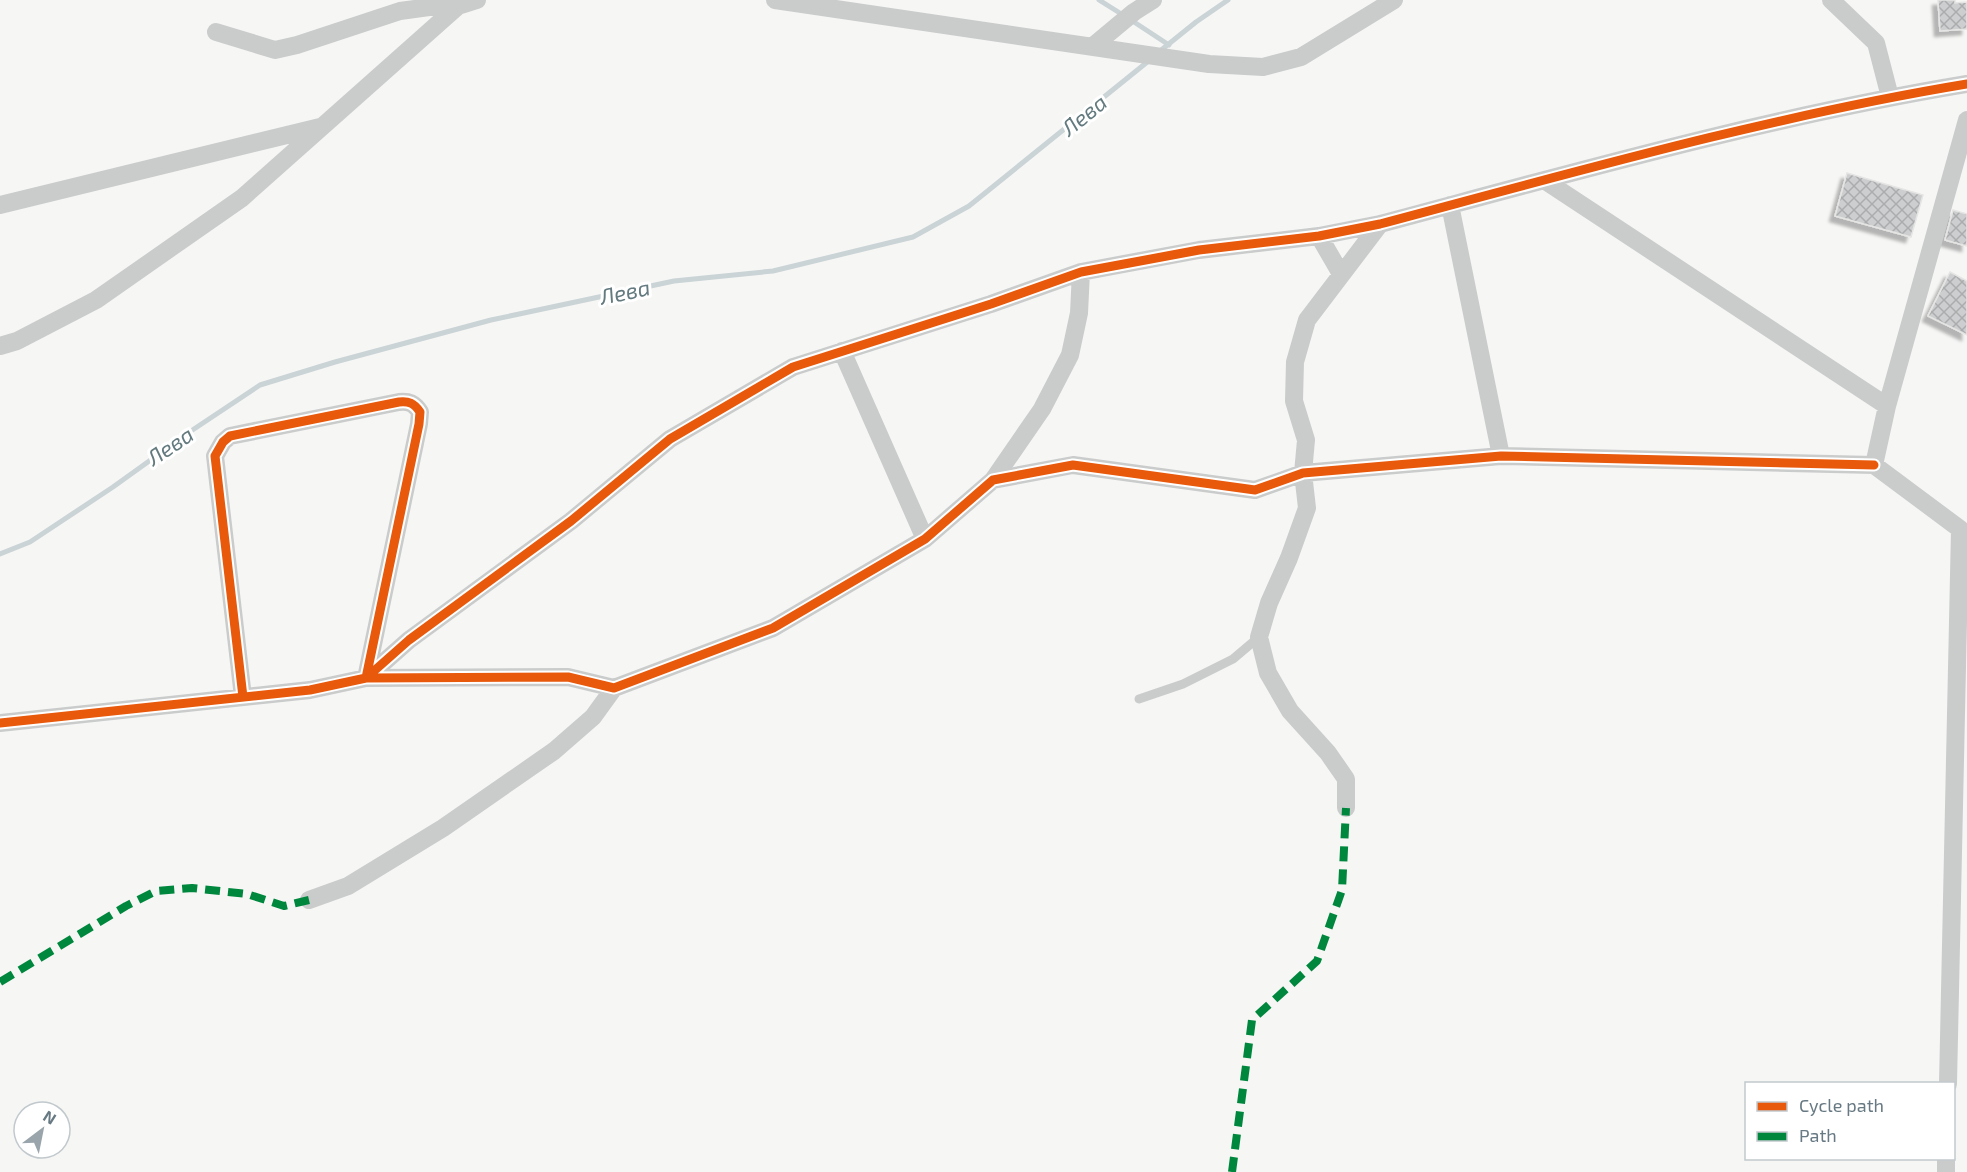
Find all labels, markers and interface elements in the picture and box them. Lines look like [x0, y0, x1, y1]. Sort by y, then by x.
water label: Лева [1055, 88, 1111, 141]
water label: Лева [596, 273, 652, 309]
water label: Лева [140, 420, 198, 471]
legend [1745, 1082, 1955, 1160]
text: Cycle path [1799, 1094, 1884, 1116]
north arrow [12, 1100, 72, 1160]
text: N [40, 1106, 60, 1128]
text: Path [1799, 1124, 1837, 1146]

